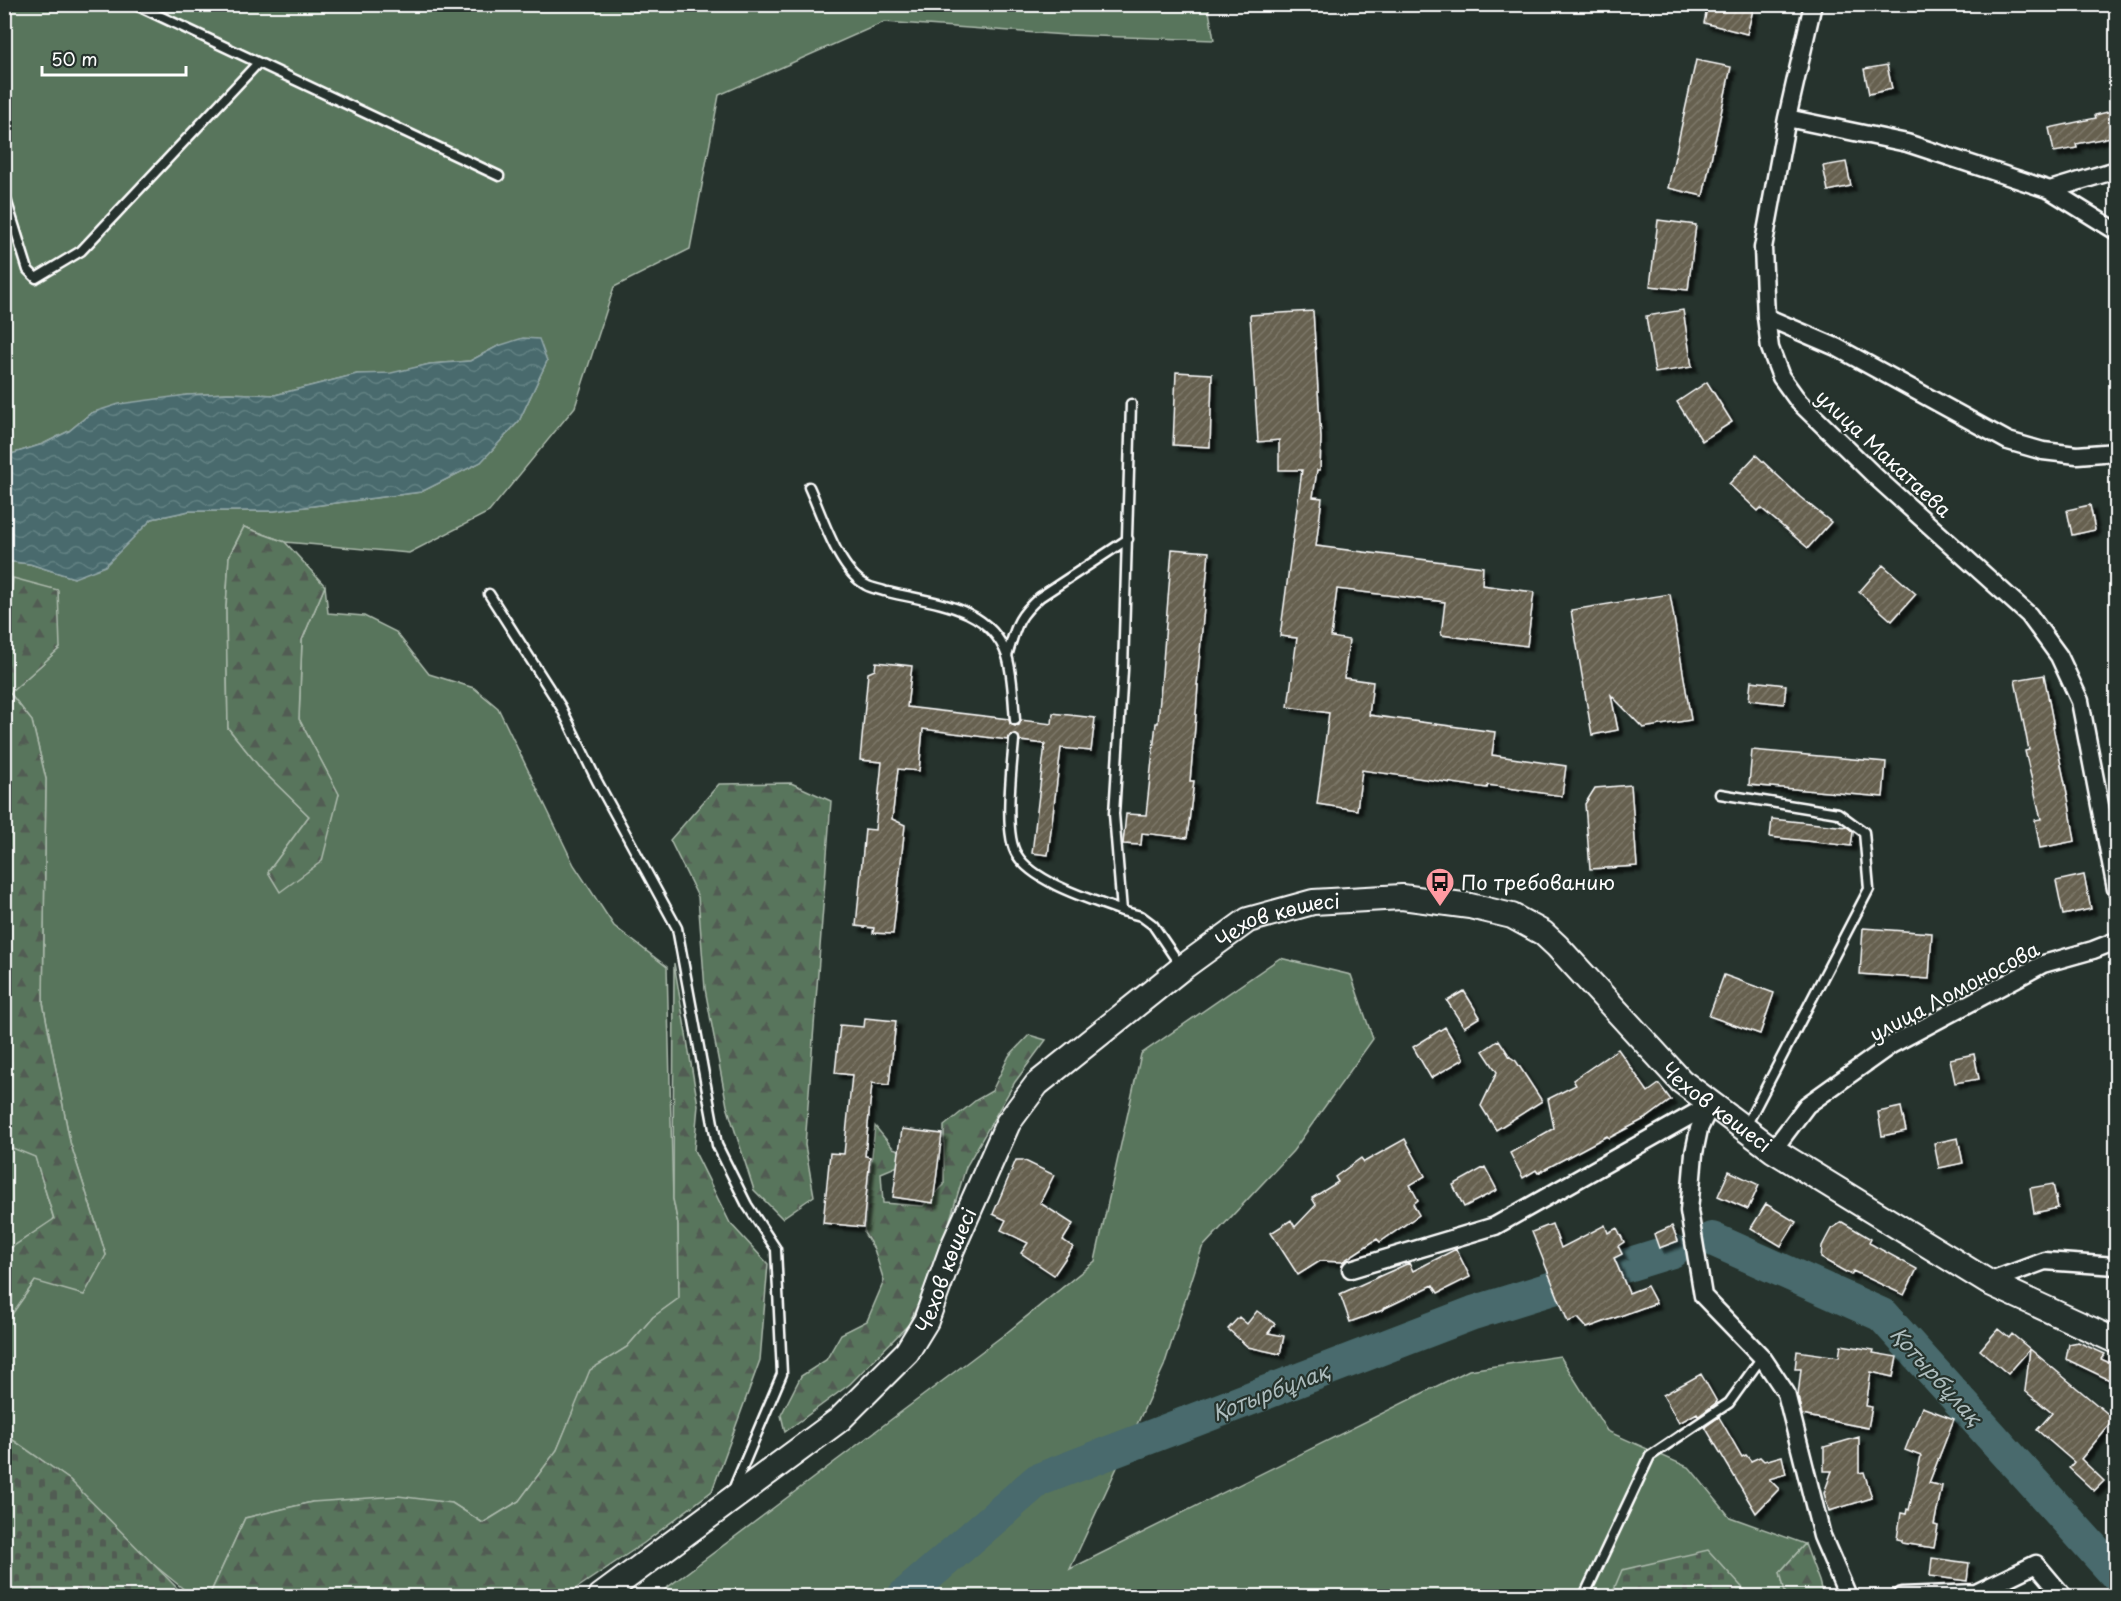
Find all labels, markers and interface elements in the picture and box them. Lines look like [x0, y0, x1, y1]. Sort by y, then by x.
scale bar [42, 39, 186, 77]
text: 50 m [51, 45, 98, 72]
street label: улица Макатаева [1809, 382, 1959, 525]
bus stop icon: По требованию [1424, 866, 1456, 908]
place label: По требованию [1461, 867, 1615, 897]
street label: Чехов көшесі [1208, 886, 1341, 955]
street label: улица Ломоносова [1864, 933, 2045, 1048]
street label: Чехов көшесі [1655, 1055, 1778, 1159]
street label: Чехов көшесі [907, 1203, 984, 1339]
water label: Қотырбұлақ [1884, 1318, 1991, 1433]
water label: Қотырбұлақ [1206, 1353, 1335, 1428]

